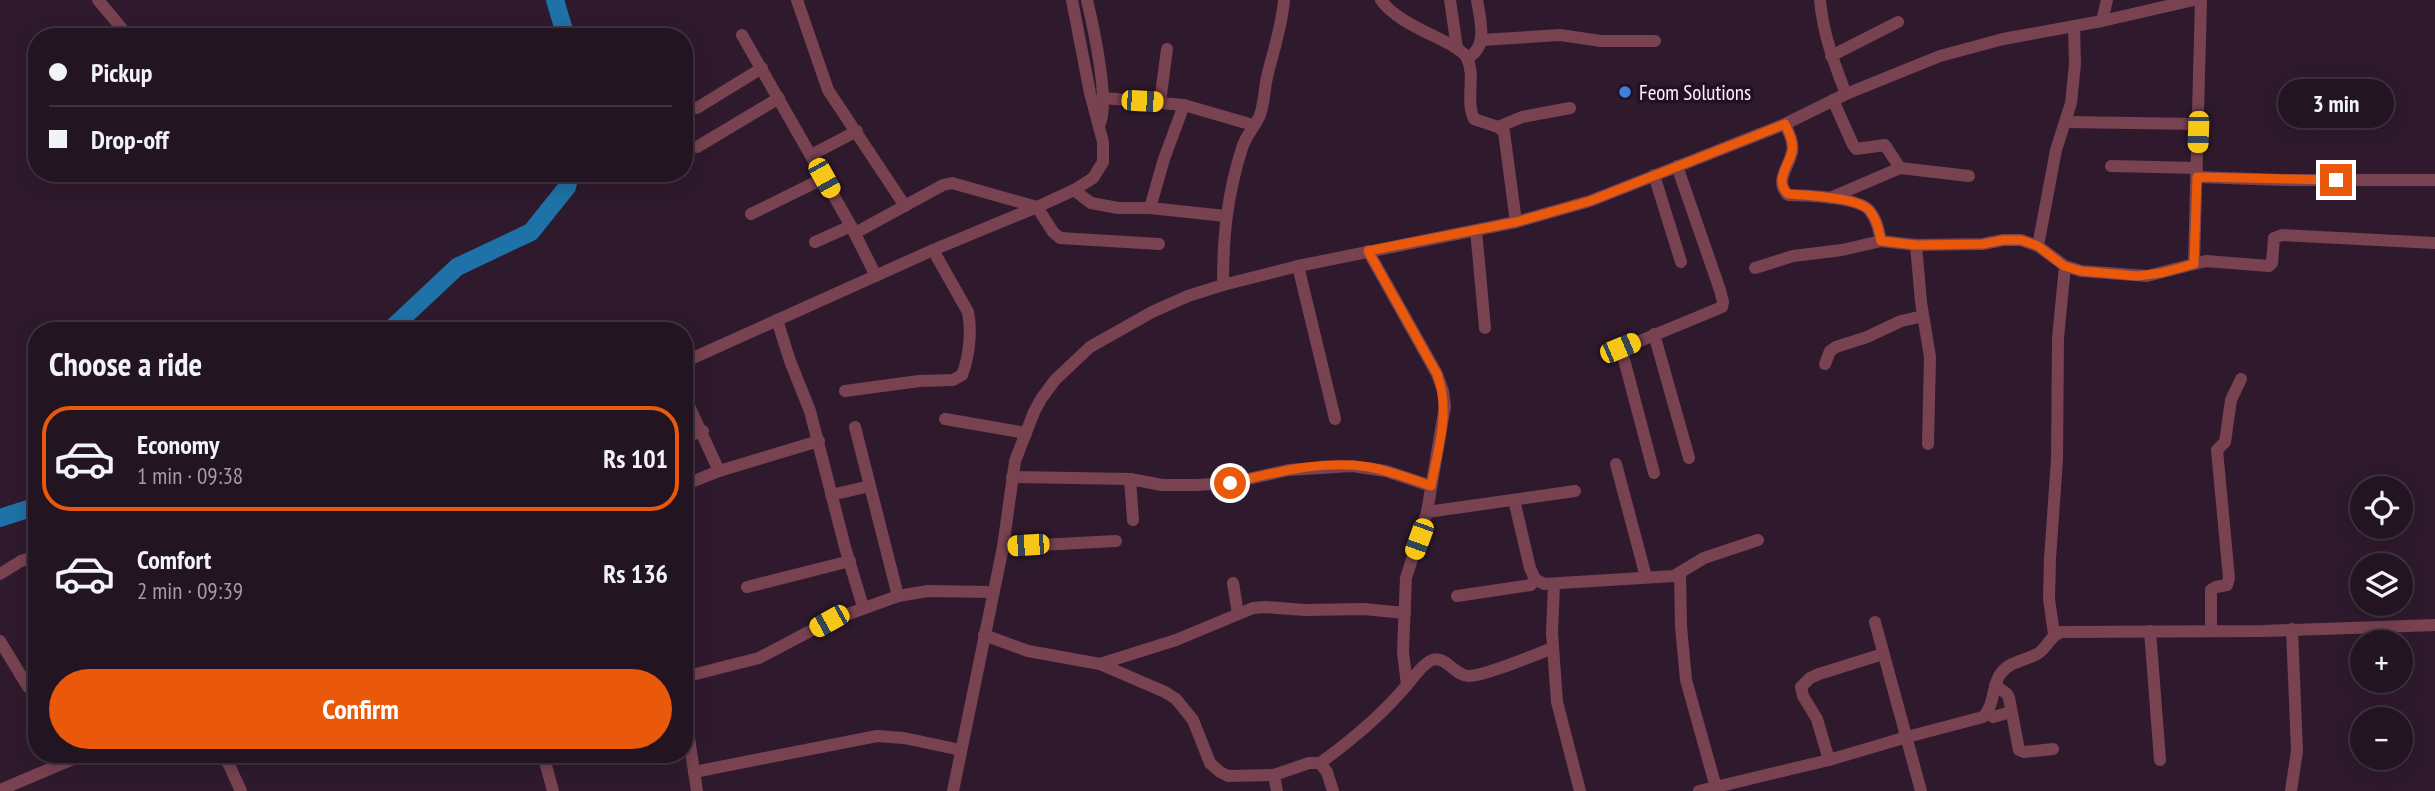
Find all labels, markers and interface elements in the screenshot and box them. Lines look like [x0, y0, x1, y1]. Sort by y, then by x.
text: Pickup [91, 56, 152, 89]
callout: 3 min [2278, 78, 2394, 128]
place label: Feom Solutions [1639, 79, 1751, 106]
marker: Feom Solutions [1617, 84, 1633, 100]
car [1121, 89, 1164, 113]
text: 3 min [2313, 89, 2359, 118]
car [2187, 111, 2210, 153]
text: Drop-off [91, 123, 169, 156]
car [805, 155, 844, 201]
route end [2320, 164, 2352, 196]
car [1597, 330, 1644, 366]
text: Choose a ride [49, 343, 202, 385]
icon: car [53, 427, 116, 490]
text: Economy [137, 428, 219, 461]
text: Rs 101 [603, 442, 668, 475]
text: 1 min · 09:38 [137, 461, 243, 490]
route start [1214, 467, 1246, 499]
map controls [2350, 476, 2413, 770]
button: locate [2350, 476, 2413, 539]
car [1402, 516, 1437, 562]
car [1007, 533, 1050, 557]
icon: car [53, 542, 116, 605]
text: Comfort [137, 543, 211, 576]
button: layers [2350, 553, 2413, 616]
text: Rs 136 [603, 557, 668, 590]
text: 2 min · 09:39 [137, 576, 243, 605]
car [806, 602, 853, 640]
button: + [2350, 630, 2413, 693]
button: Confirm [49, 669, 672, 749]
button: − [2350, 707, 2413, 770]

